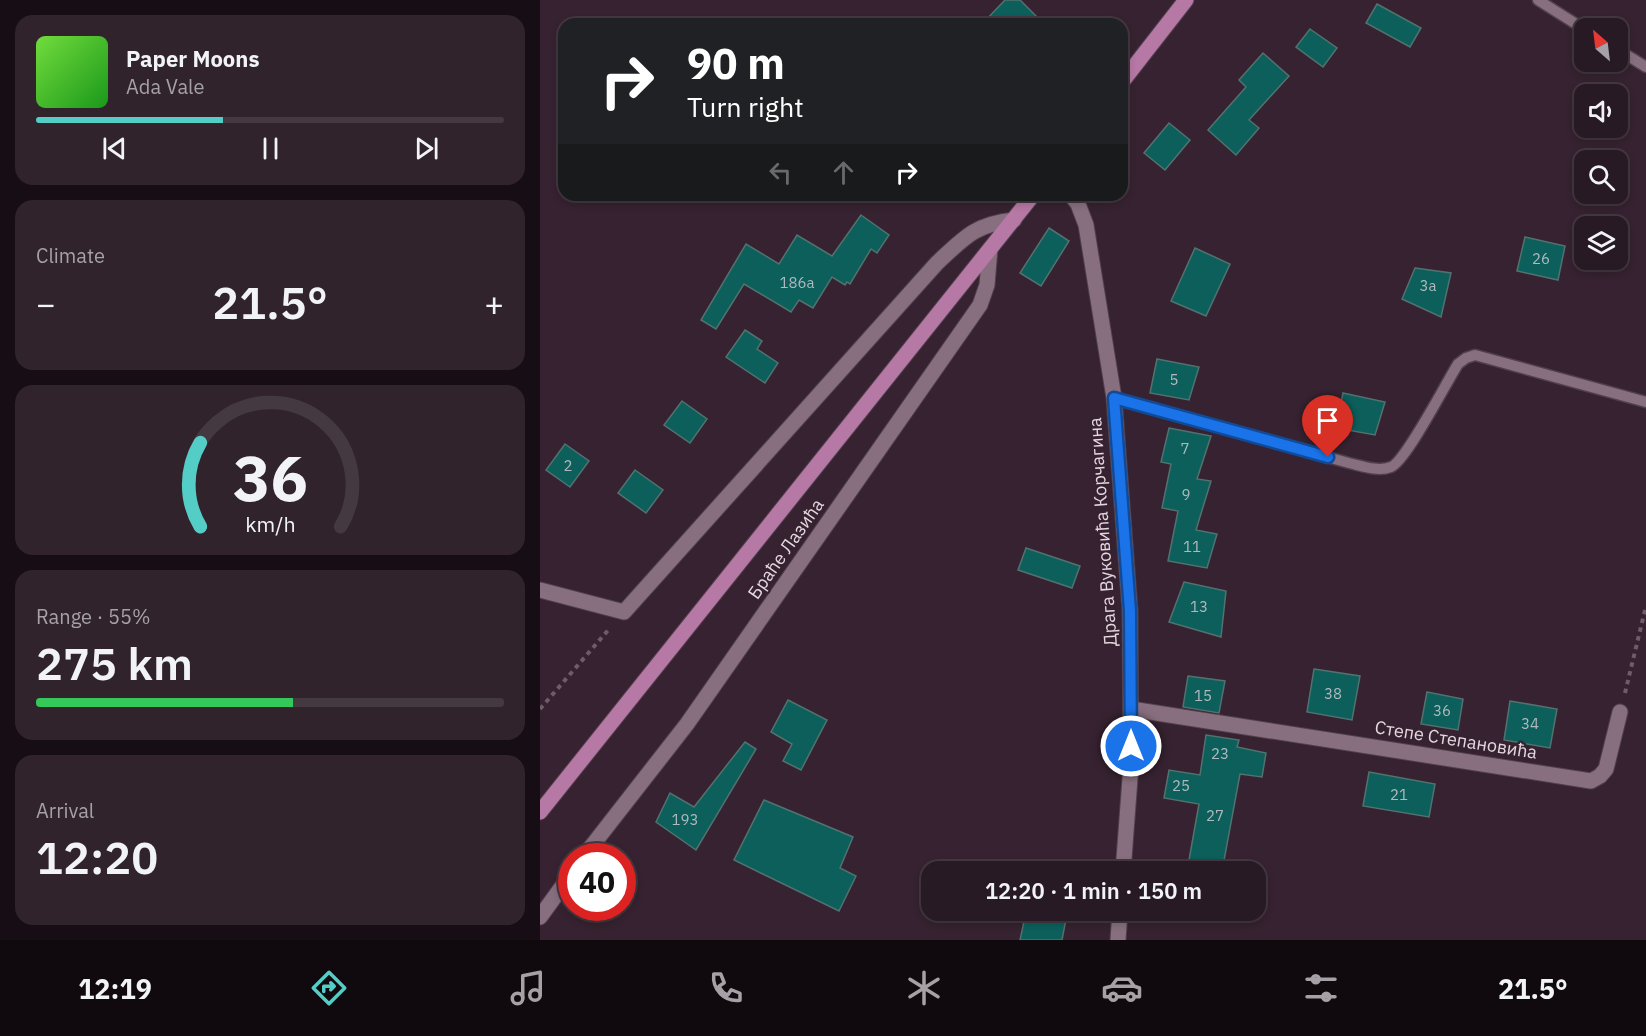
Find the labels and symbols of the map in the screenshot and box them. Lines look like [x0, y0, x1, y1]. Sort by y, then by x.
north arrow [1574, 18, 1628, 72]
house number: 26 [1532, 249, 1550, 268]
house number: 186a [779, 273, 815, 292]
house number: 3a [1419, 276, 1437, 295]
house number: 5 [1169, 370, 1179, 389]
pin [1302, 395, 1353, 457]
street label: Драга Вуковића Корчагина [1083, 416, 1122, 647]
house number: 7 [1180, 439, 1190, 458]
house number: 2 [563, 456, 573, 475]
house number: 9 [1181, 485, 1191, 504]
street label: Браће Лазића [743, 494, 829, 603]
house number: 11 [1183, 537, 1201, 556]
house number: 13 [1190, 597, 1208, 616]
house number: 38 [1324, 684, 1342, 703]
house number: 15 [1194, 686, 1212, 705]
house number: 36 [1433, 701, 1451, 720]
position arrow [1099, 714, 1163, 778]
house number: 34 [1521, 714, 1539, 733]
street label: Степе Степановића [1373, 715, 1539, 764]
house number: 23 [1211, 744, 1229, 763]
house number: 25 [1172, 776, 1190, 795]
house number: 21 [1390, 785, 1408, 804]
house number: 27 [1206, 806, 1224, 825]
house number: 193 [671, 810, 699, 829]
speed limit sign: 40 [558, 843, 636, 921]

